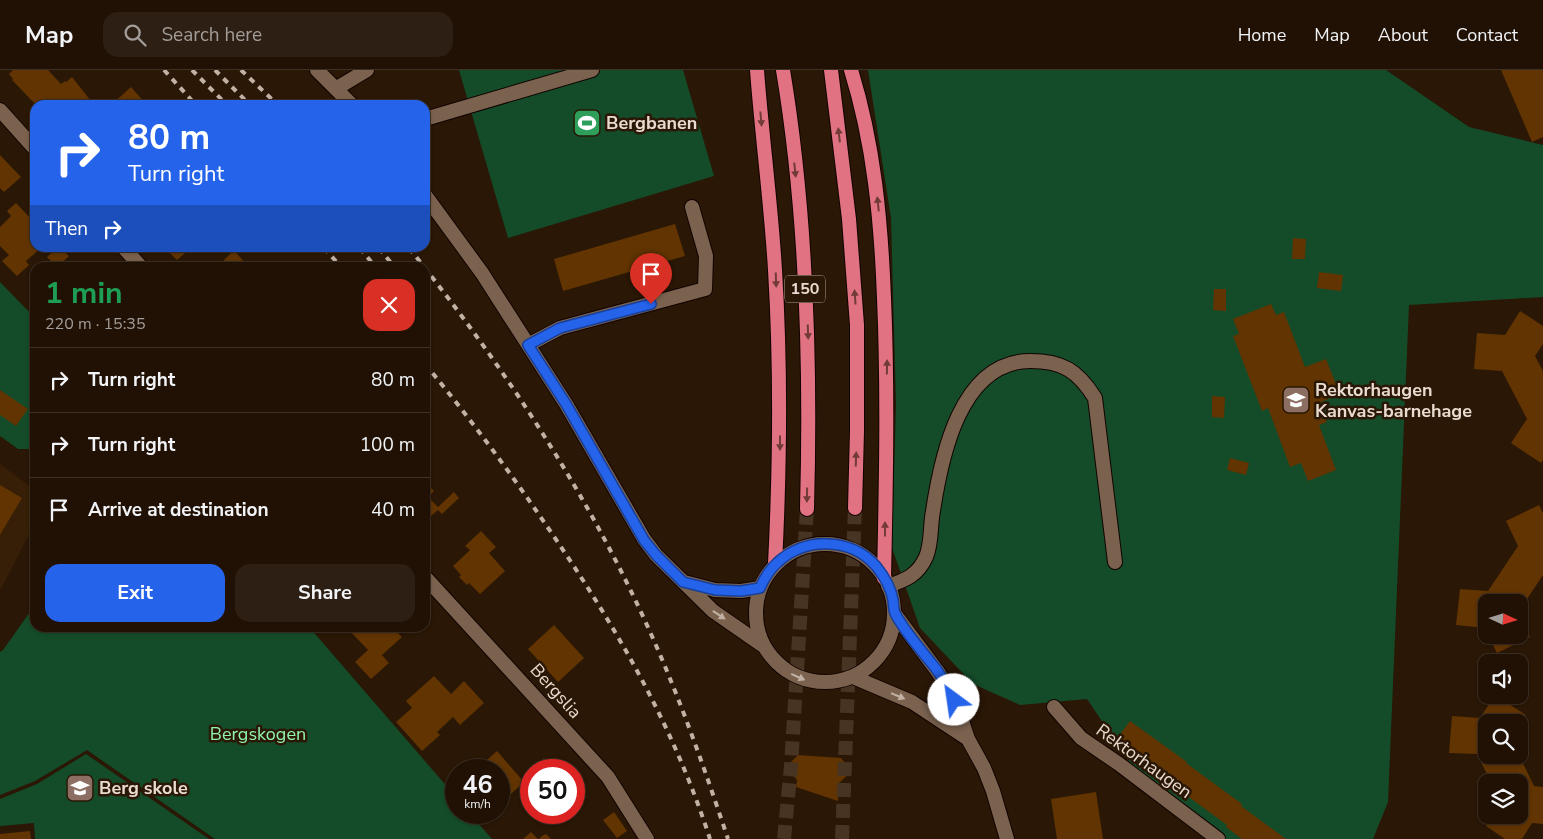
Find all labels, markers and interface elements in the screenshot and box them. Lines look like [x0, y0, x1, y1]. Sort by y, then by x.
search box [103, 12, 453, 57]
text: Map [25, 19, 73, 51]
icon: search [121, 21, 149, 49]
text: Search here [161, 22, 262, 48]
text: Home [1238, 23, 1286, 47]
text: Map [1314, 23, 1350, 47]
text: About [1378, 23, 1428, 47]
text: Contact [1456, 23, 1518, 47]
sports icon: Bergbanen [572, 108, 602, 138]
place label: Bergbanen [606, 111, 697, 135]
one-way arrow [758, 111, 766, 127]
text: 80 m [128, 114, 210, 161]
icon: right [45, 120, 110, 185]
one-way arrow [835, 127, 843, 143]
text: Turn right [128, 159, 224, 189]
one-way arrow [791, 163, 799, 179]
one-way arrow [874, 196, 882, 212]
icon: right [98, 215, 126, 243]
text: Then [45, 216, 88, 242]
pin [630, 253, 672, 304]
icon: arrive [637, 260, 665, 288]
text: 1 min [45, 273, 123, 314]
one-way arrow [772, 273, 780, 289]
road number: 150 [785, 275, 825, 302]
button: close [363, 279, 415, 331]
one-way arrow [851, 289, 859, 305]
text: 220 m · 15:35 [45, 313, 146, 335]
one-way arrow [804, 325, 812, 341]
one-way arrow [883, 358, 891, 374]
icon: right [45, 366, 73, 394]
text: Turn right [88, 367, 175, 393]
text: 80 m [371, 367, 415, 393]
place label: Rektorhaugen Kanvas-barnehage [1315, 378, 1472, 423]
school or university icon: Rektorhaugen Kanvas-barnehage [1281, 385, 1311, 415]
icon: right [45, 431, 73, 459]
text: Turn right [88, 432, 175, 458]
text: 100 m [360, 432, 415, 458]
one-way arrow [776, 435, 784, 451]
one-way arrow [852, 451, 860, 467]
one-way arrow [803, 487, 811, 503]
icon: arrive [45, 496, 73, 524]
text: Arrive at destination [88, 497, 269, 523]
text: 40 m [371, 497, 415, 523]
one-way arrow [881, 521, 889, 537]
button: Exit [45, 564, 225, 622]
button: Share [235, 564, 415, 622]
north arrow [1478, 594, 1528, 644]
map controls [1478, 594, 1528, 824]
one-way arrow [712, 610, 726, 620]
button: sound [1478, 654, 1528, 704]
street label: Bergslia [525, 658, 587, 724]
position arrow [927, 673, 979, 725]
one-way arrow [791, 674, 805, 682]
one-way arrow [891, 692, 906, 700]
button: search [1478, 714, 1528, 764]
street label: Rektorhaugen [1091, 718, 1197, 804]
park label: Bergskogen [210, 722, 306, 746]
speed limit sign: 50 [520, 759, 585, 824]
text: 46 [462, 768, 493, 802]
school or university icon: Berg skole [65, 773, 95, 803]
button: layers [1478, 774, 1528, 824]
place label: Berg skole [99, 776, 188, 800]
text: km/h [464, 796, 491, 812]

